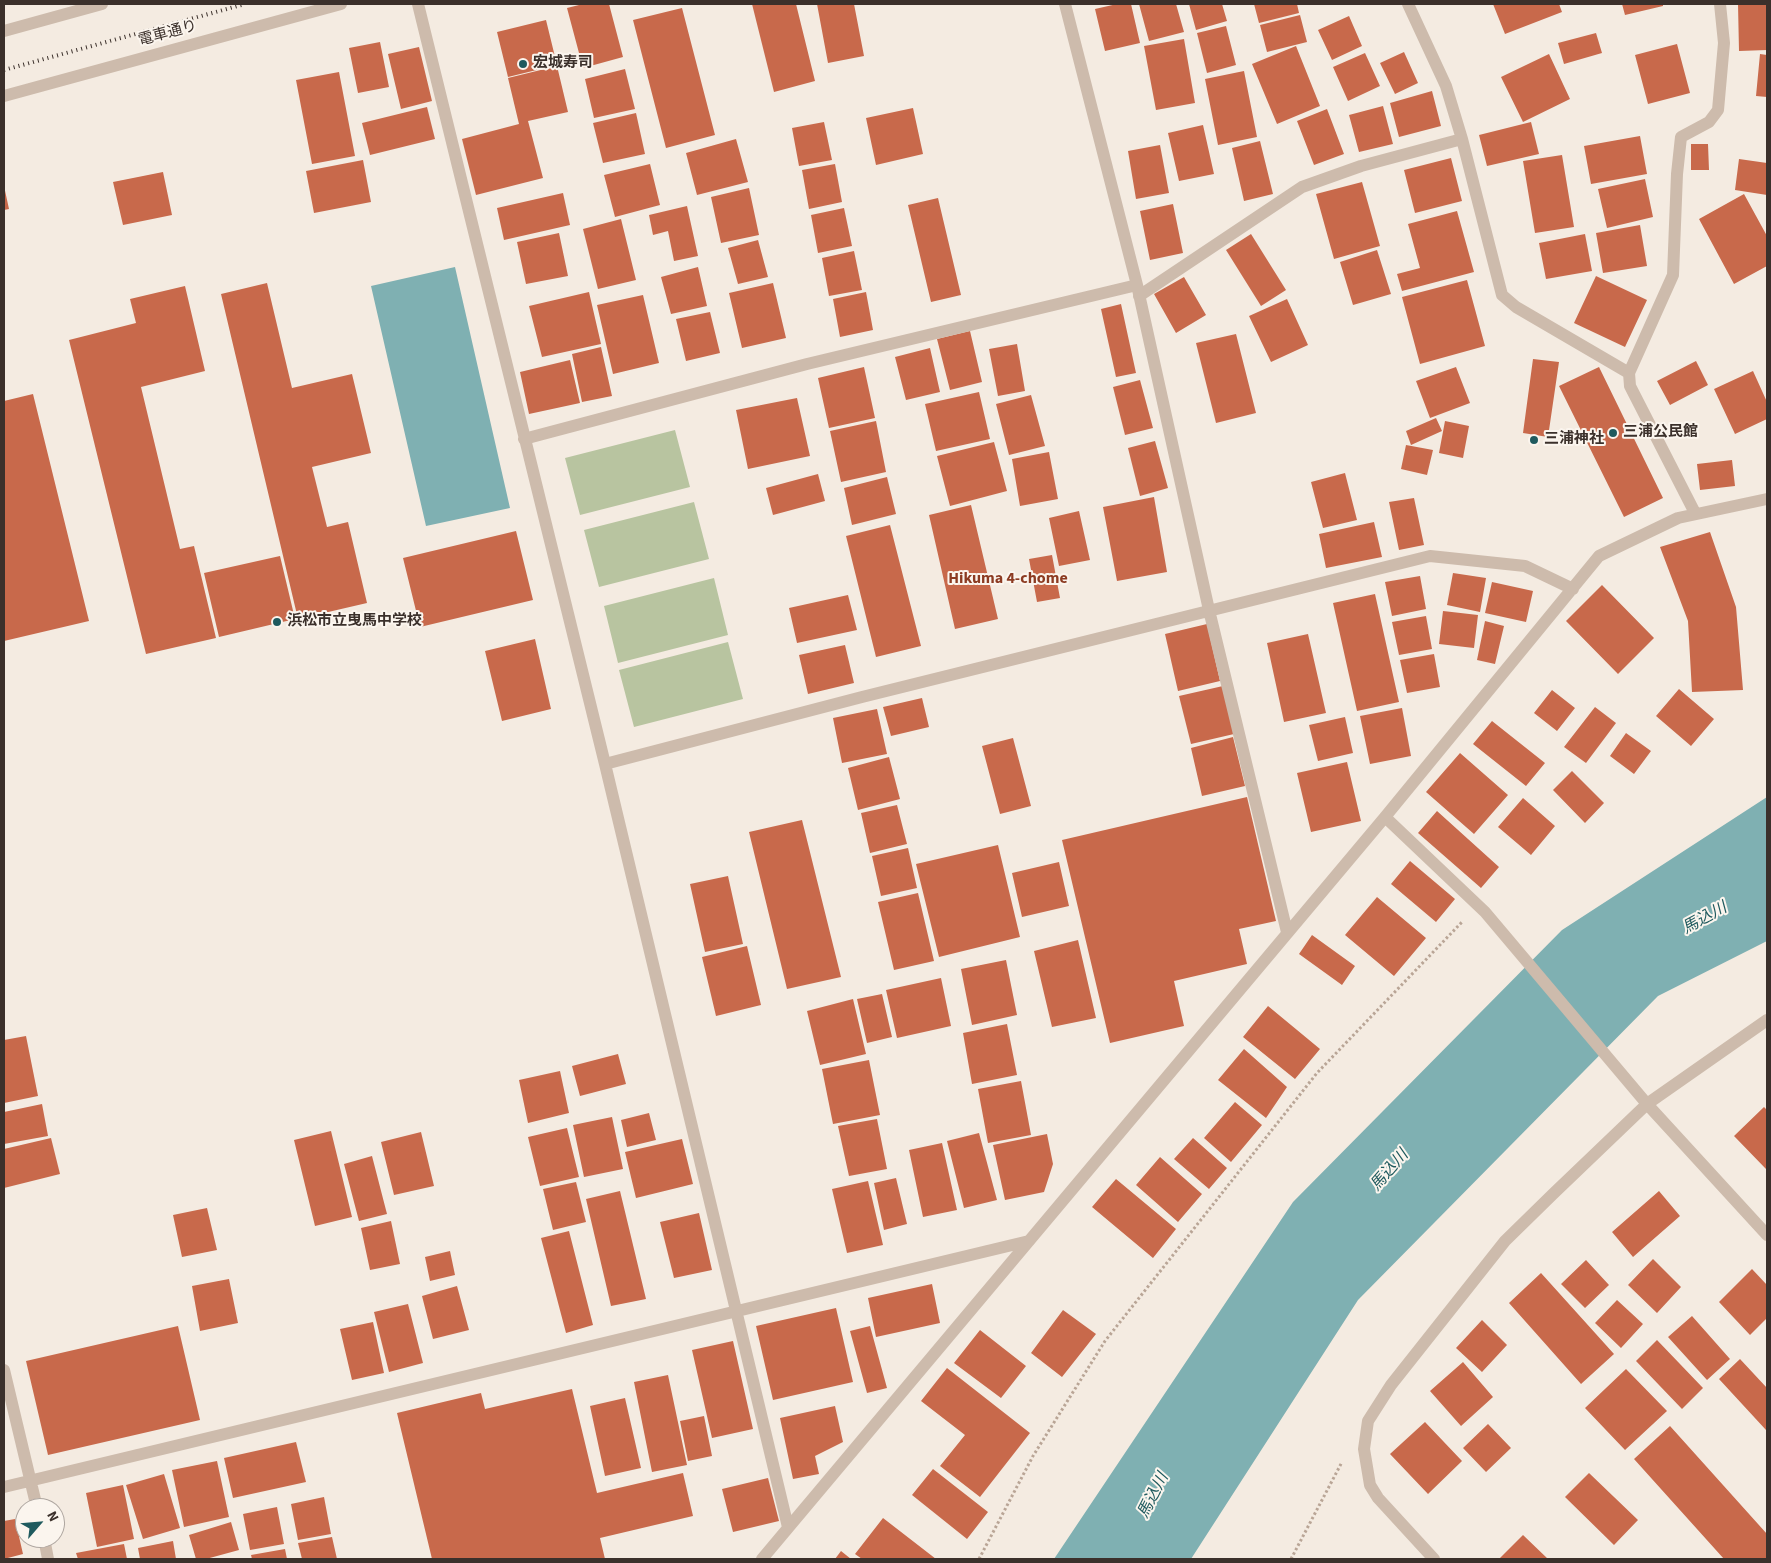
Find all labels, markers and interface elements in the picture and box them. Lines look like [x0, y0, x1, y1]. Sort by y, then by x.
street label: 電車通り [137, 18, 199, 50]
place label: 宏城寿司 [533, 55, 593, 73]
marker: 宏城寿司 [517, 58, 529, 70]
place label: 三浦公民館 [1623, 424, 1698, 442]
marker: 三浦公民館 [1607, 427, 1619, 439]
place label: 三浦神社 [1544, 431, 1604, 449]
marker: 三浦神社 [1528, 434, 1540, 446]
district label: Hikuma 4-chome [948, 569, 1068, 589]
place label: 浜松市立曳馬中学校 [287, 613, 422, 631]
marker: 浜松市立曳馬中学校 [271, 616, 283, 628]
water label: 馬込川 [1679, 899, 1731, 939]
water label: 馬込川 [1367, 1147, 1413, 1195]
water label: 馬込川 [1135, 1470, 1173, 1522]
north arrow [15, 1498, 65, 1548]
text: N [41, 1508, 63, 1525]

